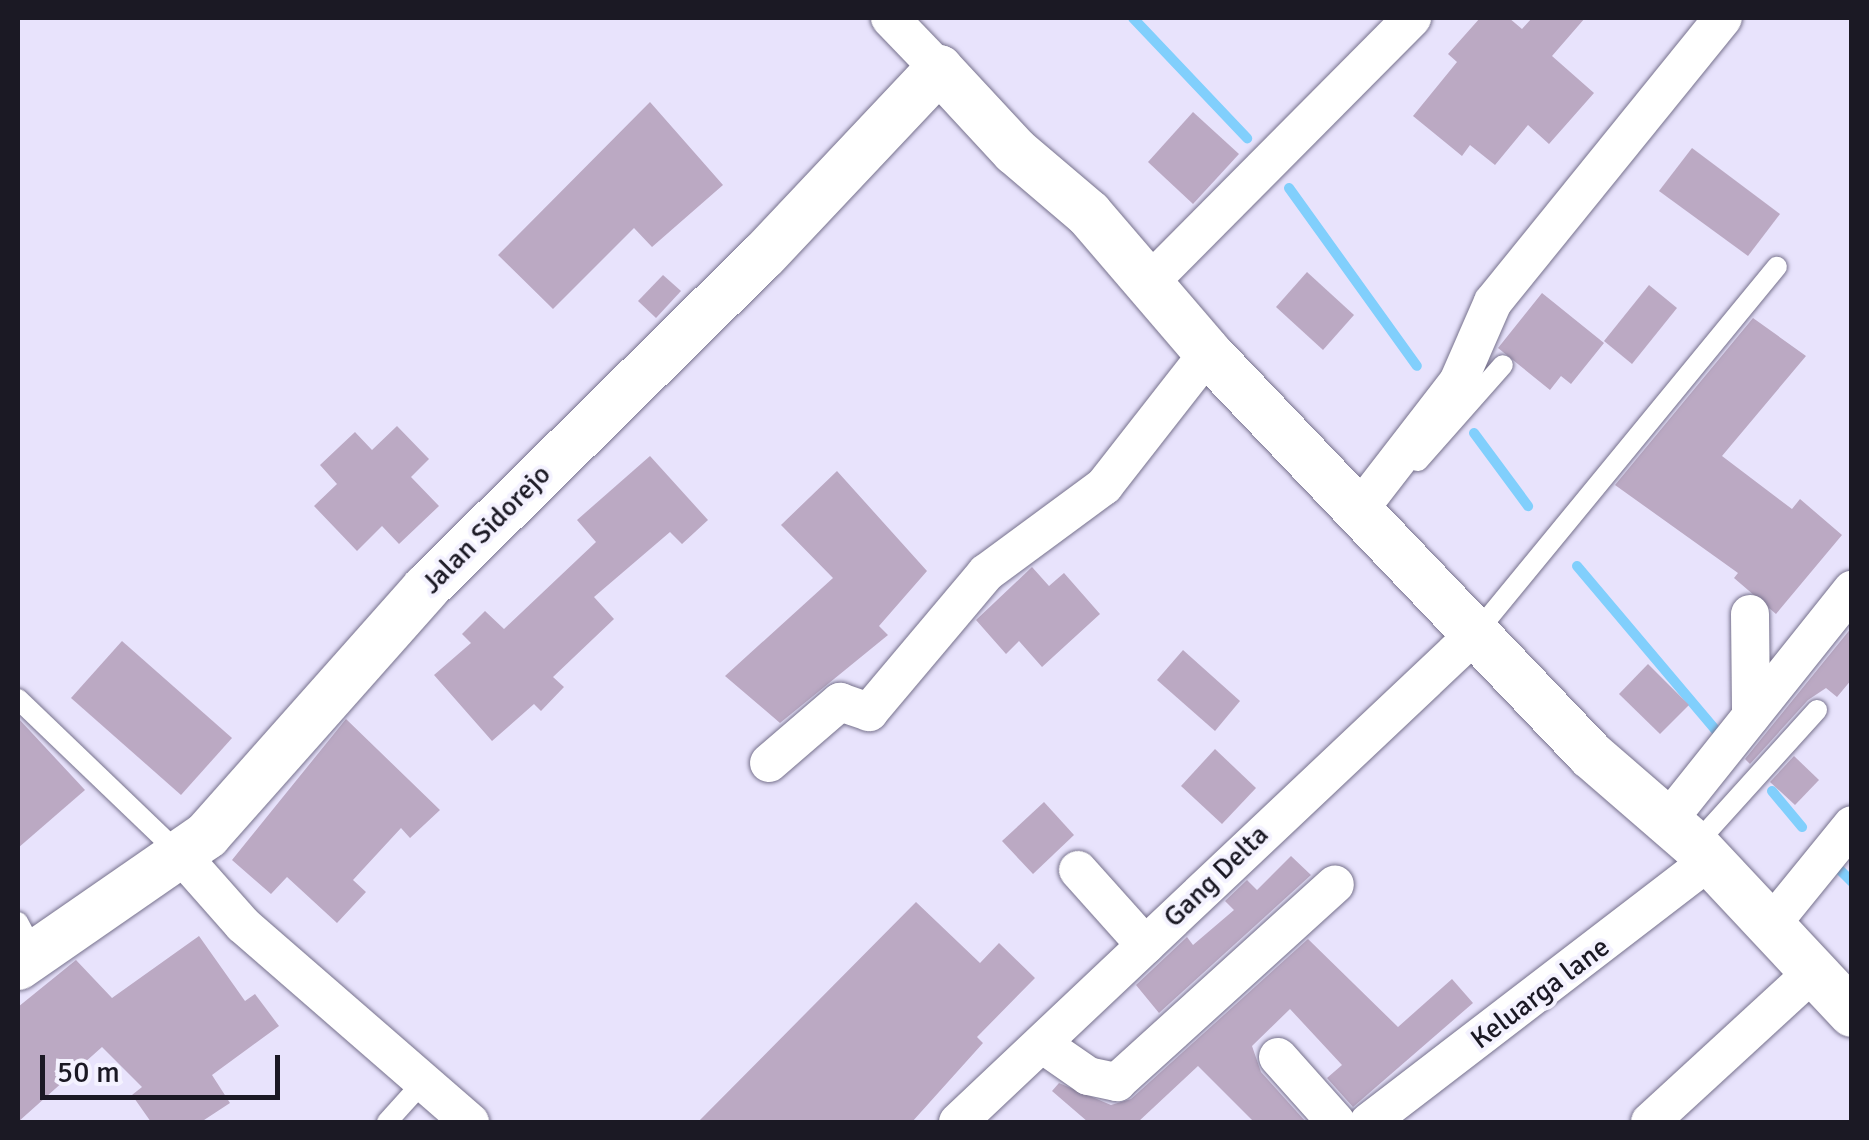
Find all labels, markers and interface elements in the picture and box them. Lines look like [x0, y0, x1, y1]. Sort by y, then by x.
street label: Jalan Sidorejo [415, 458, 557, 600]
street label: Gang Delta [1157, 818, 1275, 934]
street label: Keluarga lane [1464, 930, 1616, 1056]
scale bar [45, 1035, 285, 1097]
text: 50 m [57, 1054, 120, 1091]

